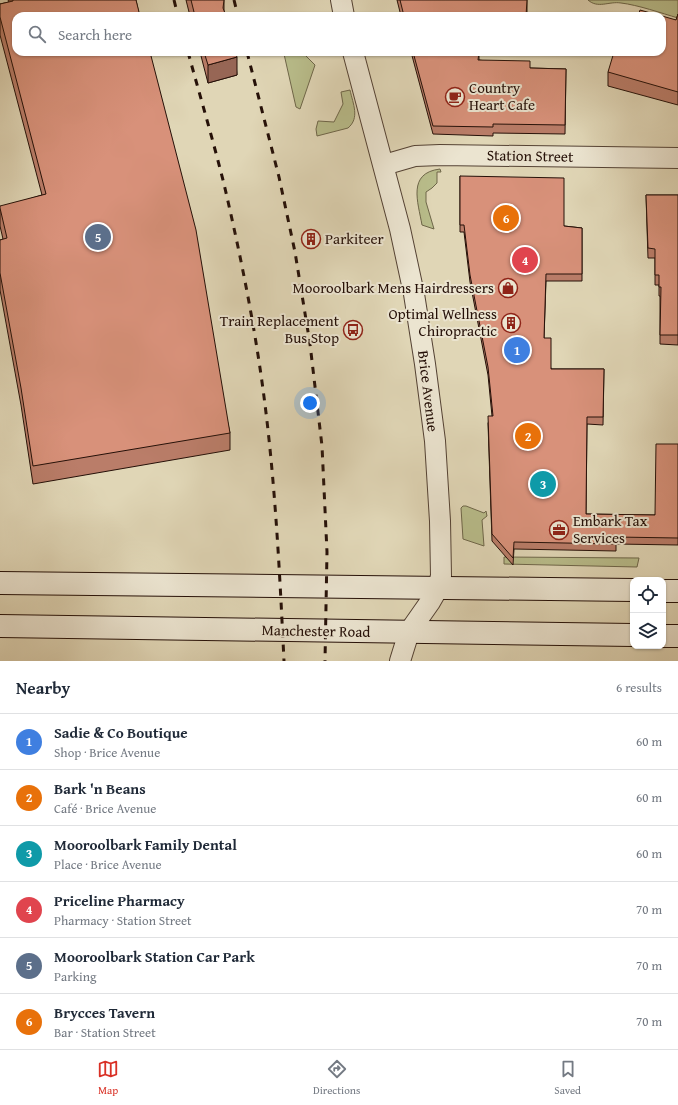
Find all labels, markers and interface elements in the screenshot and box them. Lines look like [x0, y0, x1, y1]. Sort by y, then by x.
search box [12, 12, 666, 56]
icon: search [26, 23, 48, 45]
text: Search here [58, 24, 132, 45]
place label: Country Heart Cafe [469, 77, 535, 115]
cafe icon: Country Heart Cafe [444, 86, 466, 108]
street label: Station Street [487, 144, 574, 167]
pin: 6 [493, 203, 519, 233]
pin: 5 [85, 222, 111, 252]
building icon: Parkiteer [300, 228, 322, 250]
place label: Parkiteer [325, 228, 384, 249]
pin: 4 [512, 245, 538, 275]
place label: Mooroolbark Mens Hairdressers [293, 277, 494, 298]
shop icon: Mooroolbark Mens Hairdressers [497, 277, 519, 299]
place label: Optimal Wellness Chiropractic [388, 303, 497, 341]
place label: Train Replacement Bus Stop [220, 310, 340, 348]
building icon: Optimal Wellness Chiropractic [500, 312, 522, 334]
bus stop icon: Train Replacement Bus Stop [342, 319, 364, 341]
pin: 1 [504, 335, 530, 365]
street label: Brice Avenue [413, 349, 444, 433]
your location [300, 393, 320, 413]
pin: 2 [515, 421, 541, 451]
pin: 3 [530, 469, 556, 499]
place label: Embark Tax Services [573, 510, 648, 548]
office icon: Embark Tax Services [548, 519, 570, 541]
map controls [630, 577, 666, 649]
button: locate [630, 577, 666, 613]
button: layers [630, 613, 666, 649]
street label: Manchester Road [261, 619, 371, 642]
text: Nearby [16, 675, 70, 700]
text: 6 results [616, 678, 662, 697]
text: Sadie & Co Boutique [54, 722, 188, 743]
text: 1 [26, 732, 32, 751]
text: 60 m [636, 732, 662, 751]
text: Shop · Brice Avenue [54, 743, 160, 762]
text: Bark 'n Beans [54, 778, 146, 799]
text: 2 [26, 788, 32, 807]
text: 60 m [636, 788, 662, 807]
text: Café · Brice Avenue [54, 799, 156, 818]
text: Mooroolbark Family Dental [54, 834, 237, 855]
text: 3 [26, 844, 32, 863]
text: 60 m [636, 844, 662, 863]
text: Place · Brice Avenue [54, 855, 162, 874]
text: Priceline Pharmacy [54, 890, 185, 911]
text: 4 [26, 900, 32, 919]
text: 70 m [636, 900, 662, 919]
text: Pharmacy · Station Street [54, 911, 192, 930]
text: Mooroolbark Station Car Park [54, 946, 255, 967]
text: 5 [26, 956, 32, 975]
text: 70 m [636, 956, 662, 975]
text: Parking [54, 967, 97, 986]
text: Brycces Tavern [54, 1002, 155, 1023]
text: 6 [26, 1012, 32, 1031]
text: 70 m [636, 1012, 662, 1031]
text: Bar · Station Street [54, 1023, 156, 1042]
tab: Map [97, 1058, 119, 1098]
tab: Directions [313, 1058, 360, 1098]
tab: Saved [554, 1058, 581, 1098]

